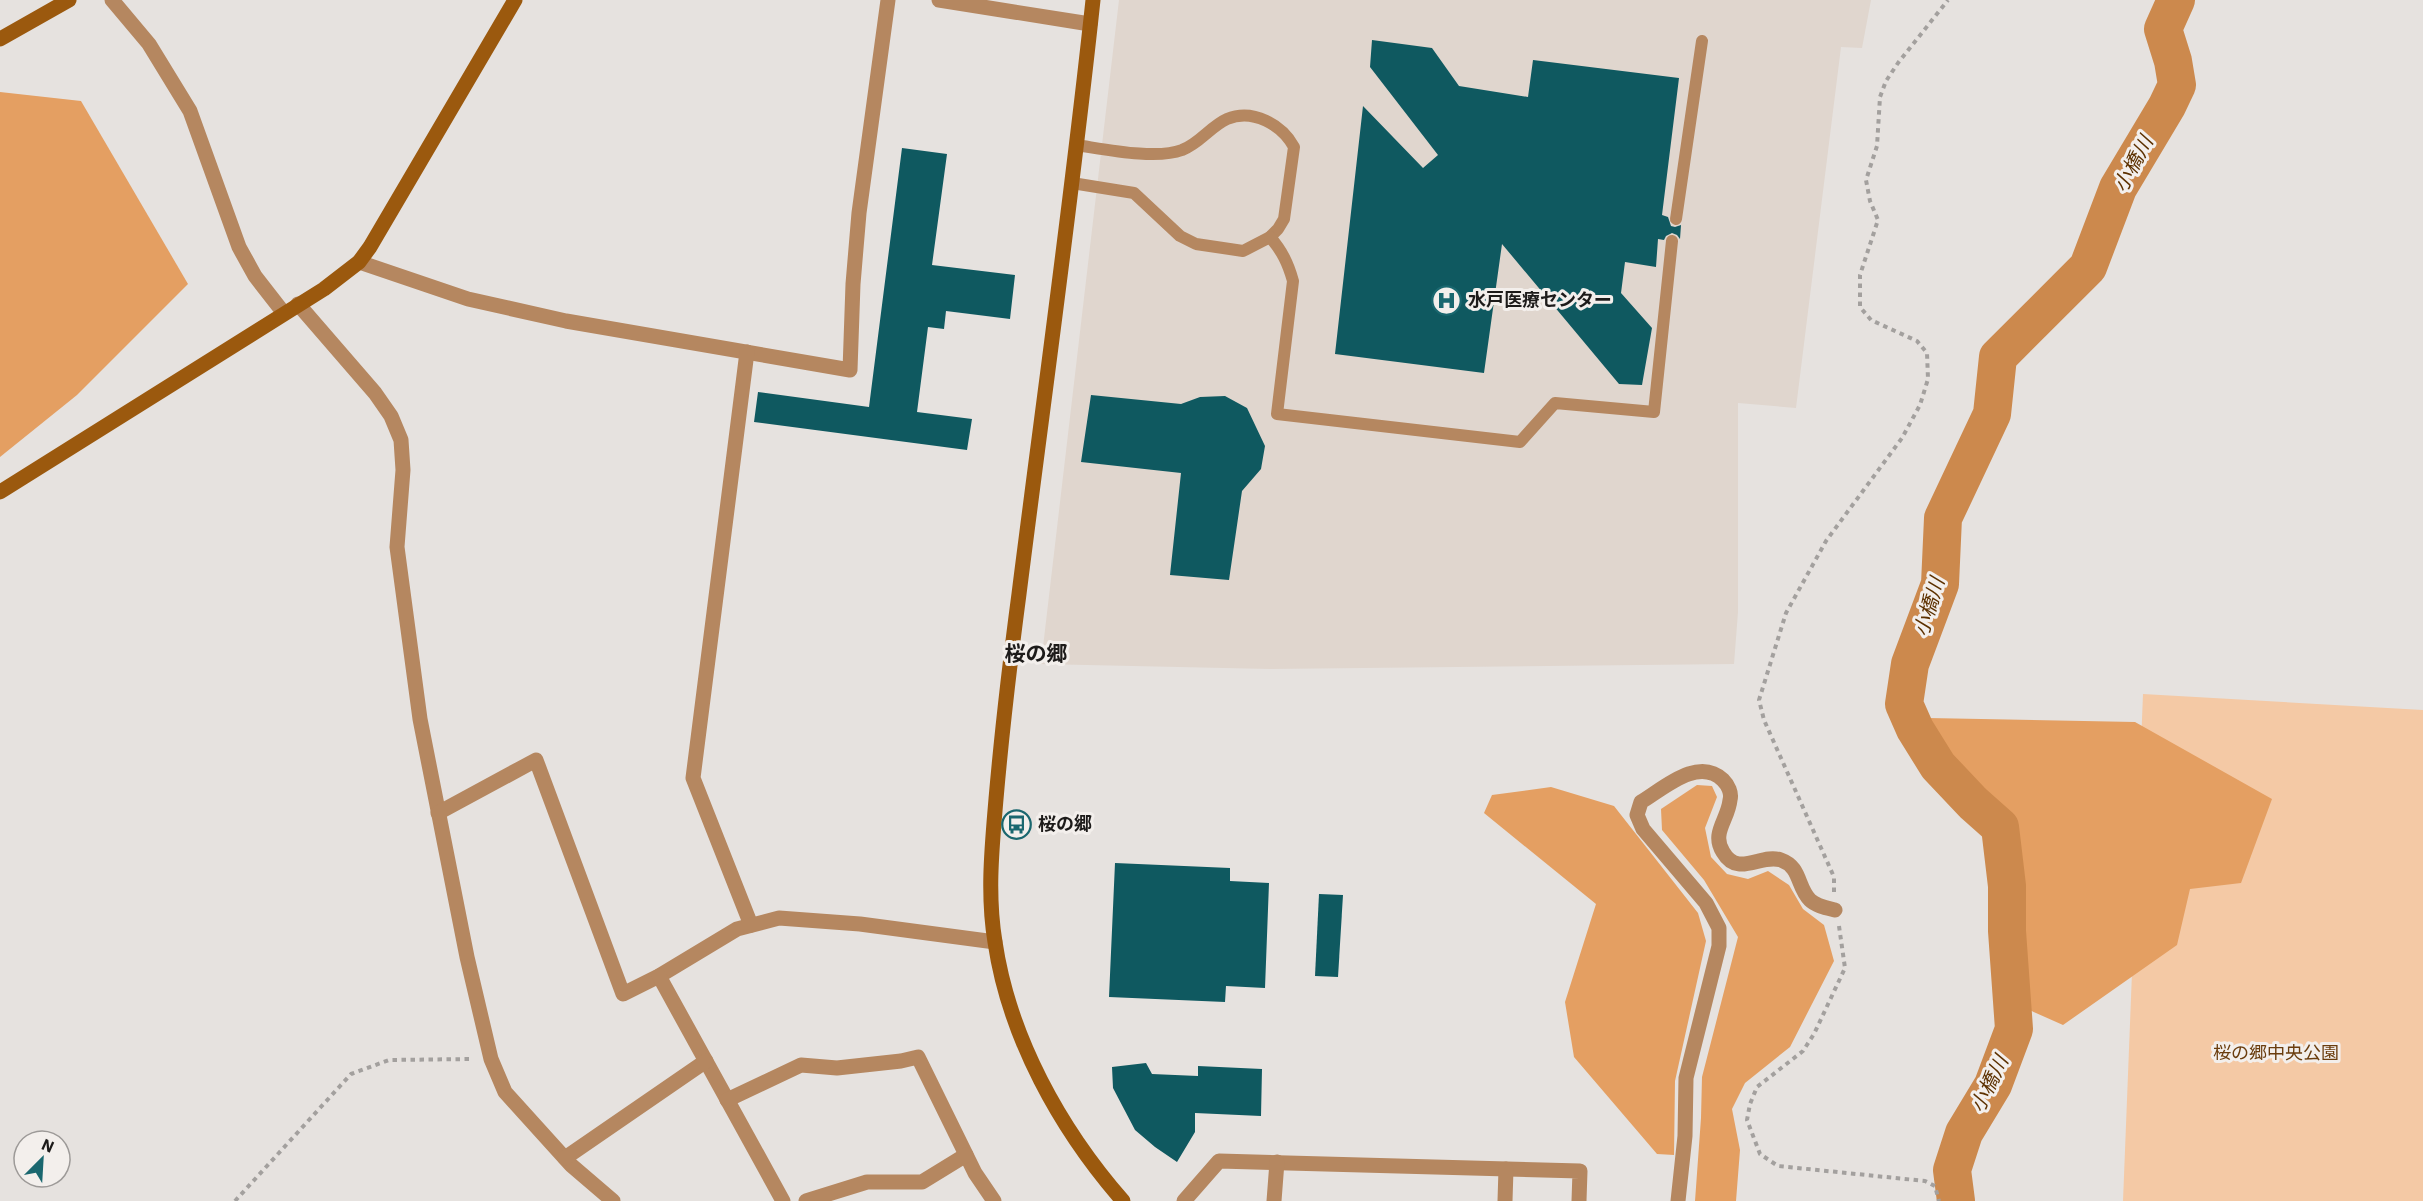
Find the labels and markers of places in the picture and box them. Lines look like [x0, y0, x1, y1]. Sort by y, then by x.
hospital icon: 水戸医療センター [1431, 284, 1463, 316]
place label: 水戸医療センター [1468, 288, 1612, 311]
bus stop icon: 桜の郷 [1001, 808, 1033, 840]
place label: 桜の郷 [1038, 812, 1092, 835]

